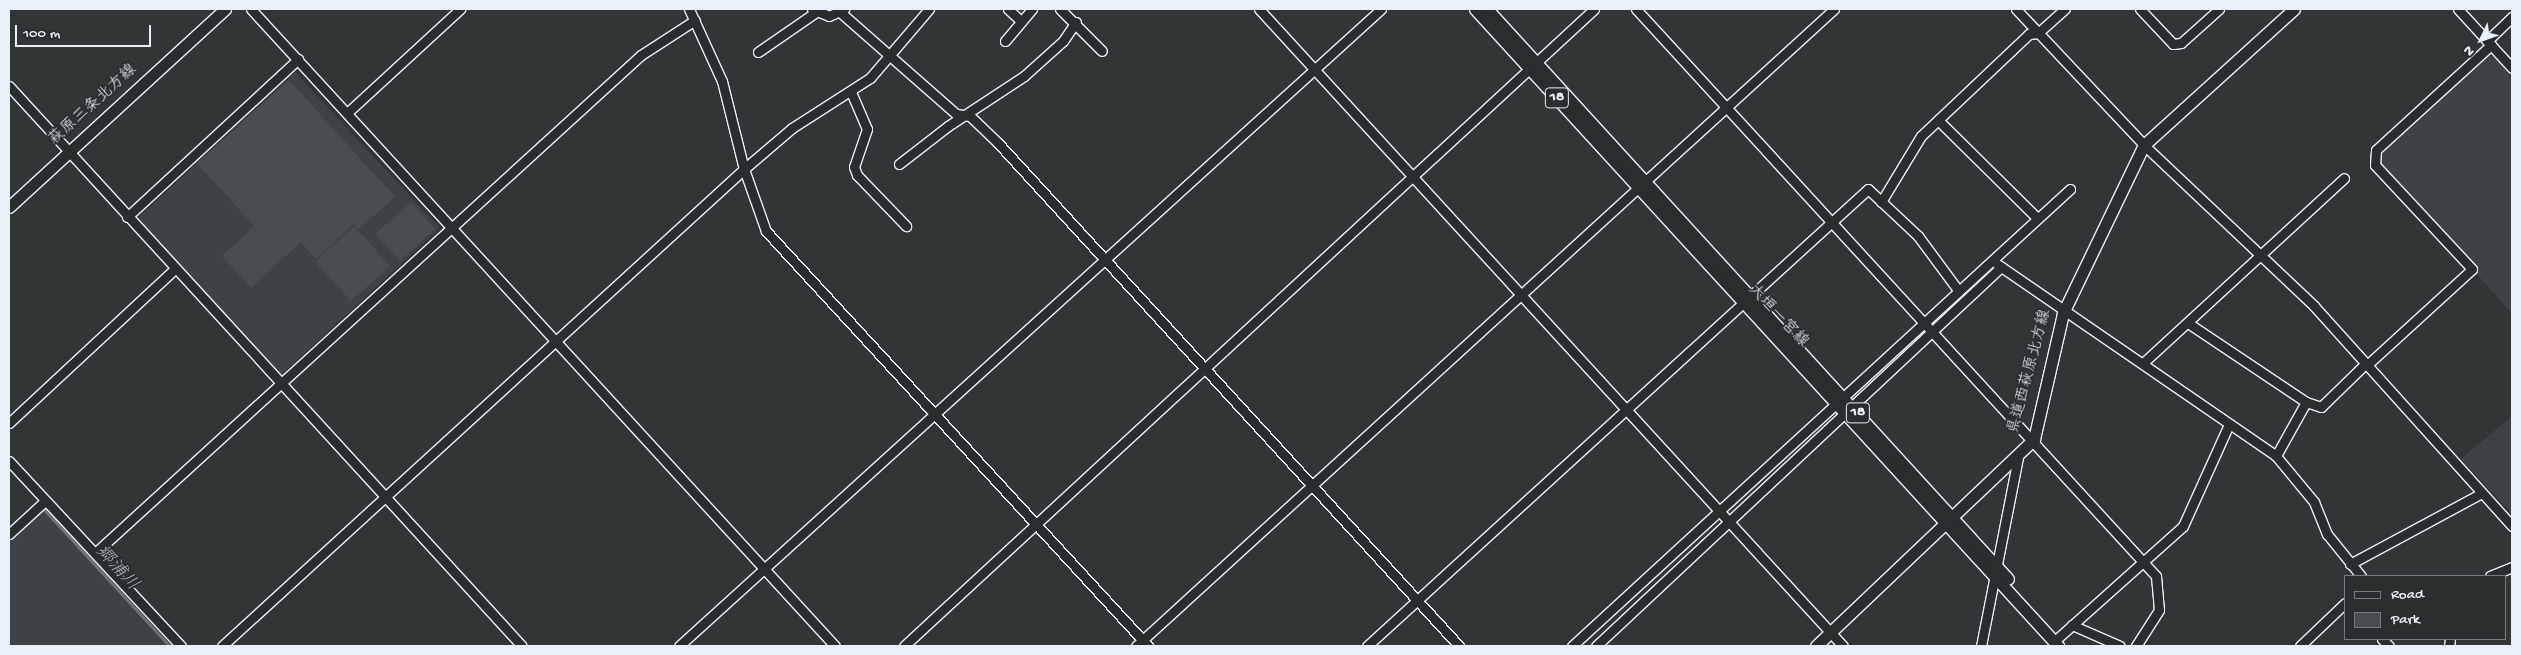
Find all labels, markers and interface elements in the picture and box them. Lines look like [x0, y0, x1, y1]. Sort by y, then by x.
scale bar [18, 15, 154, 47]
north arrow [2456, 15, 2506, 65]
text: 100 m [23, 25, 60, 43]
text: N [2460, 41, 2479, 59]
street label: 萩原三条北方線 [46, 61, 142, 151]
road number: 18 [1544, 86, 1570, 110]
street label: 大垣一宮線 [1743, 281, 1811, 353]
street label: 県道西萩原北方線 [2005, 308, 2057, 436]
road number: 18 [1846, 400, 1870, 426]
water label: 郷浦川 [90, 542, 142, 596]
legend [2344, 575, 2506, 640]
text: Road [2391, 586, 2424, 604]
text: Park [2391, 611, 2420, 629]

